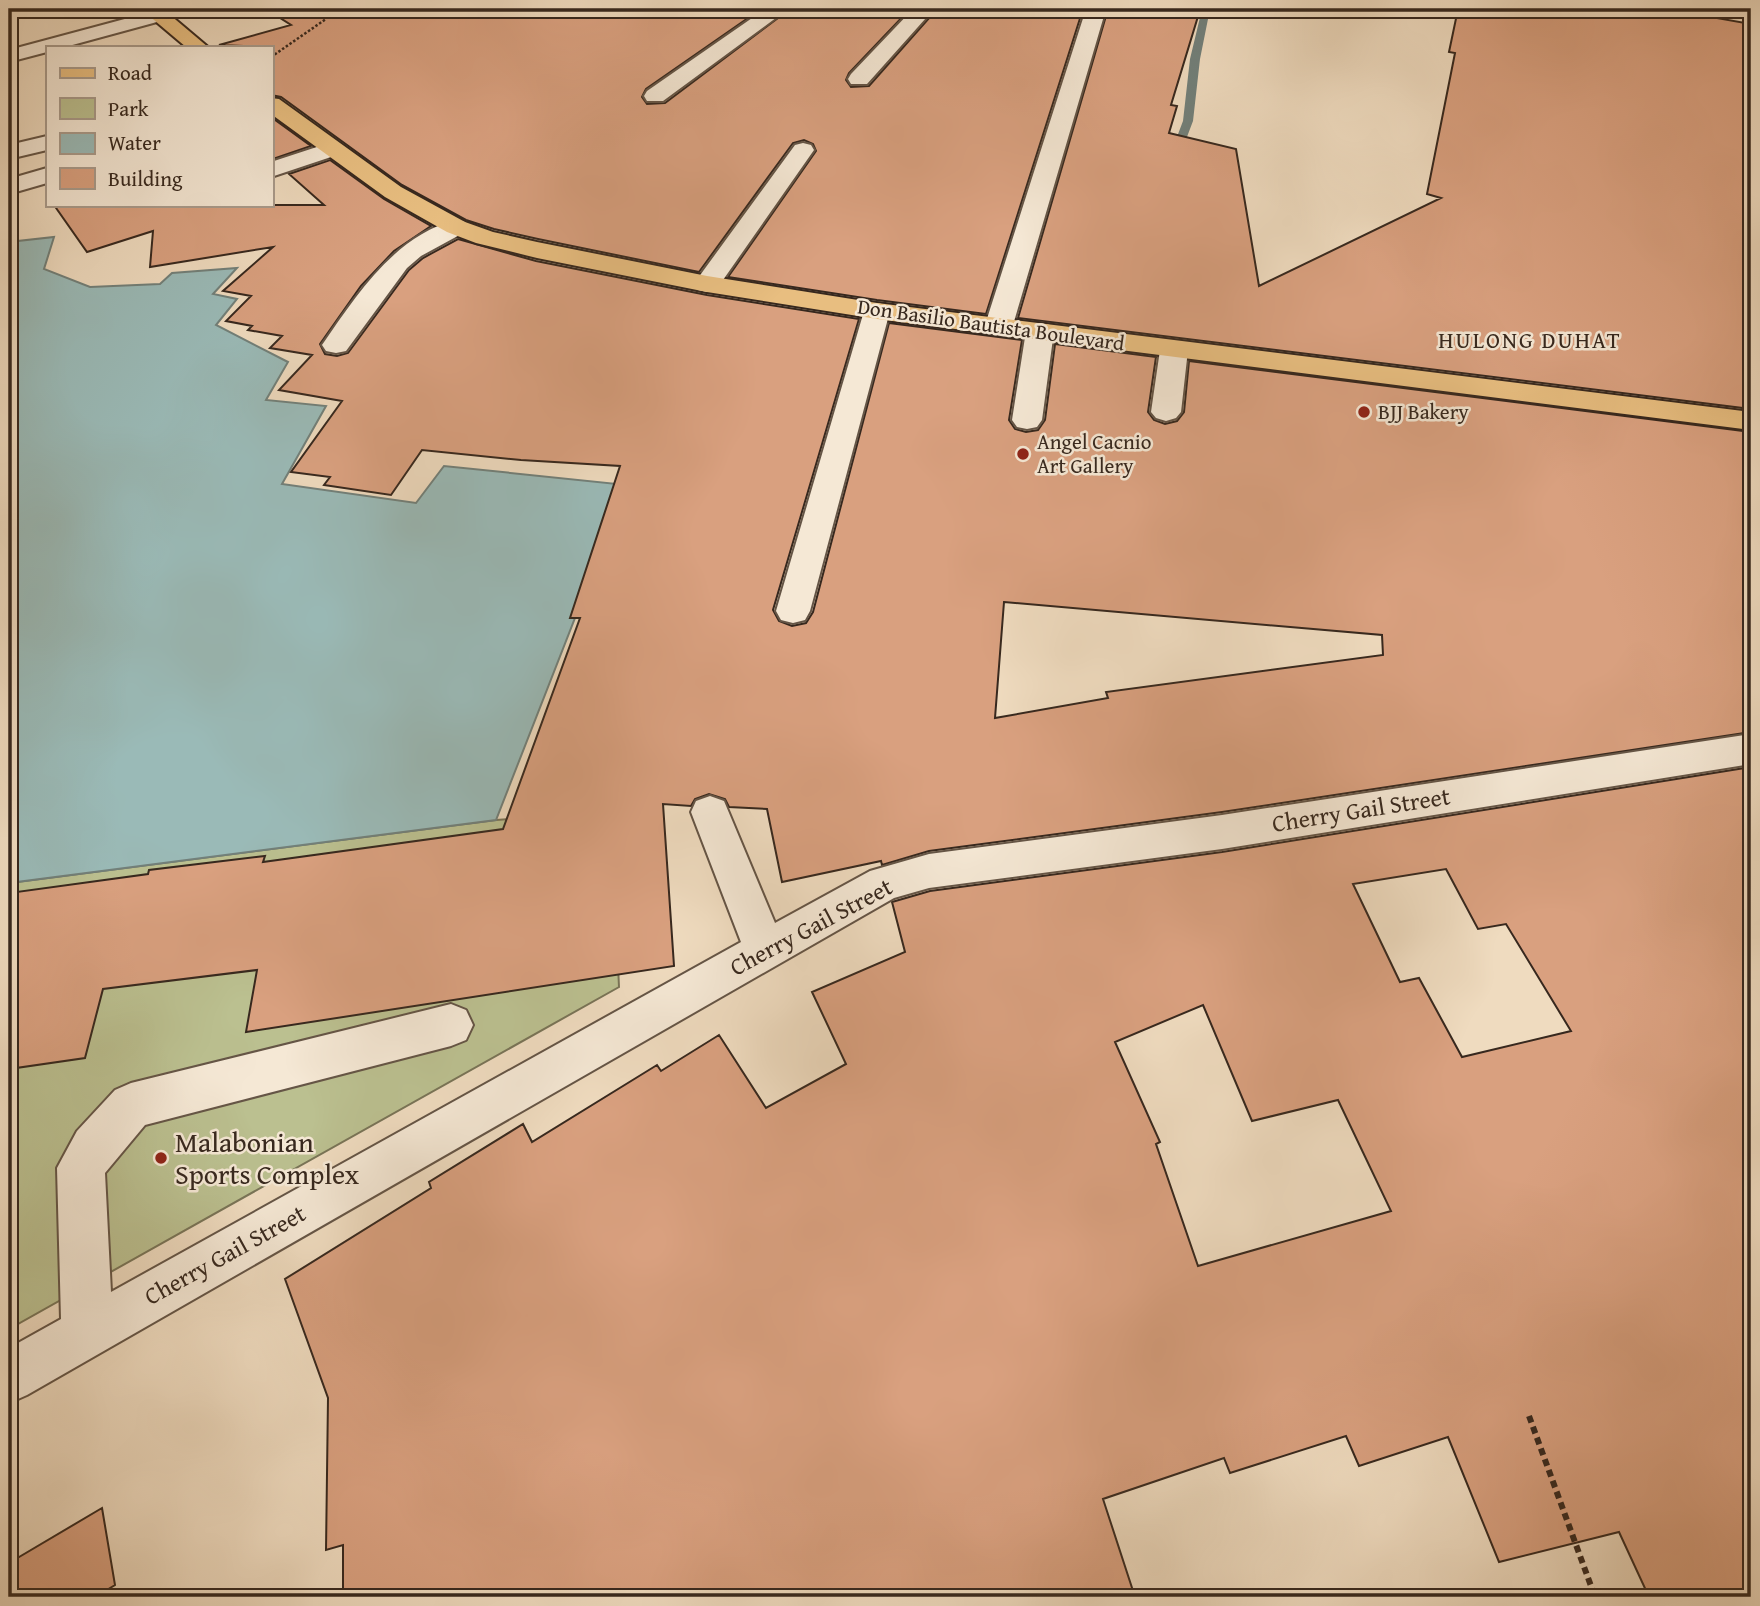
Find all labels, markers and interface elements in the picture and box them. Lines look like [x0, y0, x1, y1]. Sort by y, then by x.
legend [46, 46, 273, 206]
text: Road [108, 57, 153, 88]
text: Park [108, 93, 149, 124]
text: Water [108, 127, 161, 158]
text: Building [108, 163, 183, 194]
street label: Don Basilio Bautista Boulevard [856, 290, 1127, 359]
district label: HULONG DUHAT [1438, 323, 1622, 356]
place label: BJJ Bakery [1378, 396, 1469, 427]
marker: BJJ Bakery [1356, 404, 1372, 420]
place label: Angel Cacnio Art Gallery [1037, 426, 1151, 481]
marker: Angel Cacnio Art Gallery [1015, 446, 1031, 462]
street label: Cherry Gail Street [1269, 778, 1453, 841]
street label: Cherry Gail Street [723, 869, 899, 984]
place label: Malabonian Sports Complex [175, 1121, 360, 1194]
marker: Malabonian Sports Complex [153, 1150, 169, 1166]
street label: Cherry Gail Street [138, 1195, 312, 1313]

